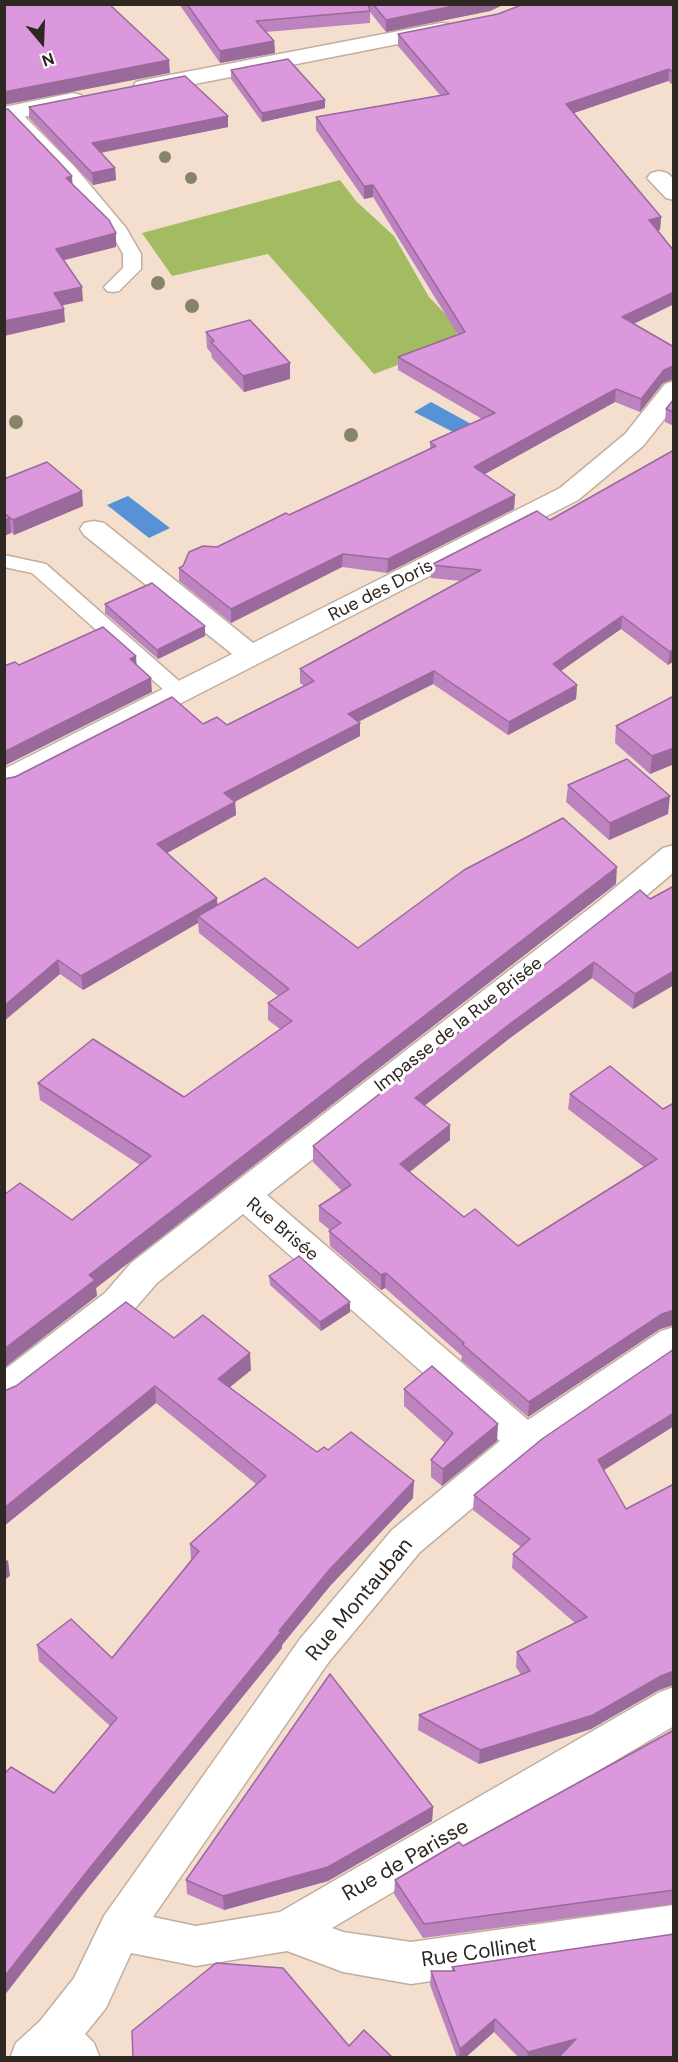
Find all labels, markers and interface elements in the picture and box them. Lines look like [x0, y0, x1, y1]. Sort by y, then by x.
north arrow [12, 12, 72, 72]
text: N [39, 48, 57, 71]
street label: Rue des Doris [325, 555, 437, 627]
street label: Impasse de la Rue Brisée [371, 953, 547, 1097]
street label: Rue Brisée [242, 1194, 322, 1266]
street label: Rue Montauban [301, 1533, 419, 1667]
street label: Rue de Parisse [338, 1815, 474, 1907]
street label: Rue Collinet [420, 1932, 538, 1974]

